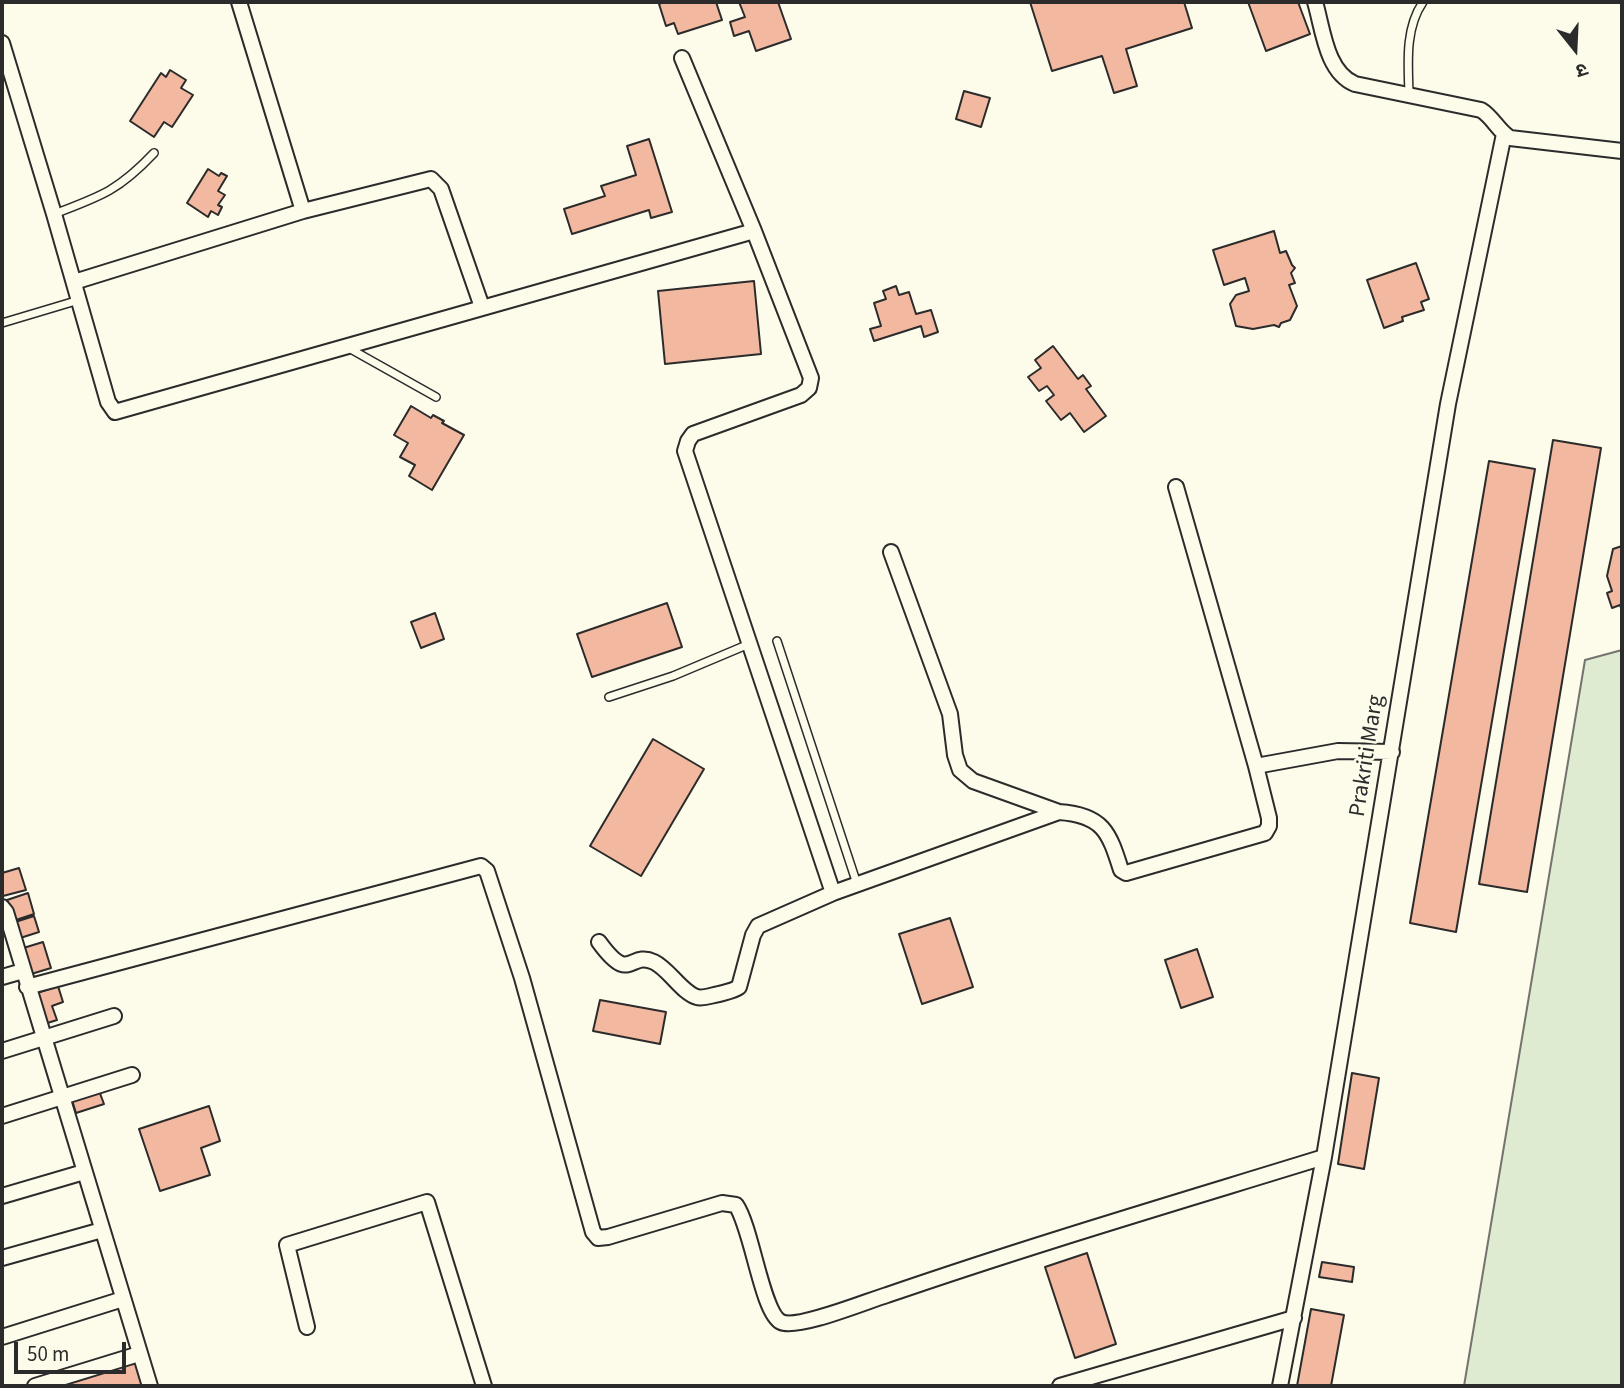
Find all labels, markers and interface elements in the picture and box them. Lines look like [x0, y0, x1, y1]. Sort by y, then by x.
north arrow [1540, 14, 1610, 84]
text: उ [1572, 55, 1591, 84]
street label: Prakriti Marg [1345, 693, 1391, 819]
scale bar [18, 1328, 130, 1372]
text: 50 m [27, 1339, 69, 1369]

